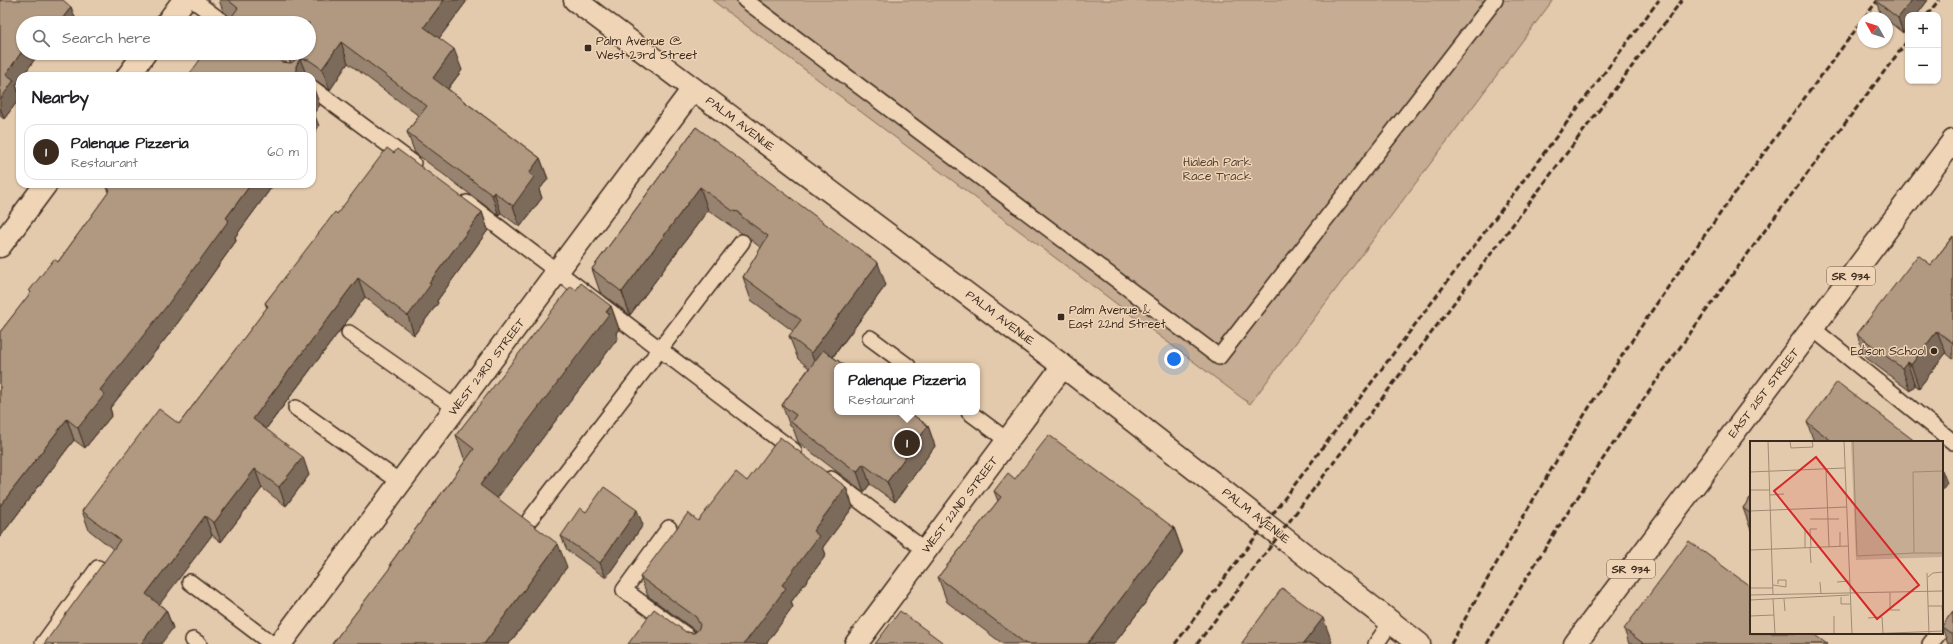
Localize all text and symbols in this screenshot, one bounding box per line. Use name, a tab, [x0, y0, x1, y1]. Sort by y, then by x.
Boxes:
north arrow	[1857, 12, 1893, 48]
map controls	[1905, 12, 1941, 84]
button: +	[1905, 12, 1941, 48]
search box	[16, 16, 316, 60]
icon: search	[30, 27, 52, 49]
text: Search here	[62, 28, 151, 49]
place label: Palm Avenue @ West 23rd Street	[596, 33, 697, 64]
marker: Palm Avenue @ West 23rd Street	[583, 43, 593, 53]
button: −	[1905, 48, 1941, 84]
text: Nearby	[32, 86, 89, 110]
street label: PALM AVENUE	[702, 93, 778, 155]
text: Palenque Pizzeria	[71, 133, 189, 154]
text: 1	[45, 143, 47, 161]
text: 60 m	[267, 143, 299, 161]
text: Restaurant	[71, 154, 138, 172]
park label: Hialeah Park Race Track	[1183, 154, 1252, 185]
road number: SR 934	[1827, 267, 1875, 285]
street label: PALM AVENUE	[962, 287, 1038, 349]
place label: Palm Avenue & East 22nd Street	[1069, 302, 1166, 333]
marker: Palm Avenue & East 22nd Street	[1056, 312, 1066, 322]
street label: WEST 23RD STREET	[445, 314, 530, 419]
place label: Edison School	[1851, 343, 1926, 360]
street label: EAST 21ST STREET	[1725, 344, 1804, 441]
marker: Edison School	[1929, 346, 1939, 356]
your location	[1164, 349, 1184, 369]
popup	[834, 363, 980, 415]
text: Palenque Pizzeria	[848, 370, 966, 391]
text: Restaurant	[848, 391, 915, 409]
pin: 1	[894, 428, 920, 458]
inset map	[1750, 441, 1943, 634]
street label: WEST 22ND STREET	[918, 452, 1003, 557]
street label: PALM AVENUE	[1218, 484, 1294, 548]
road number: SR 934	[1607, 560, 1655, 578]

